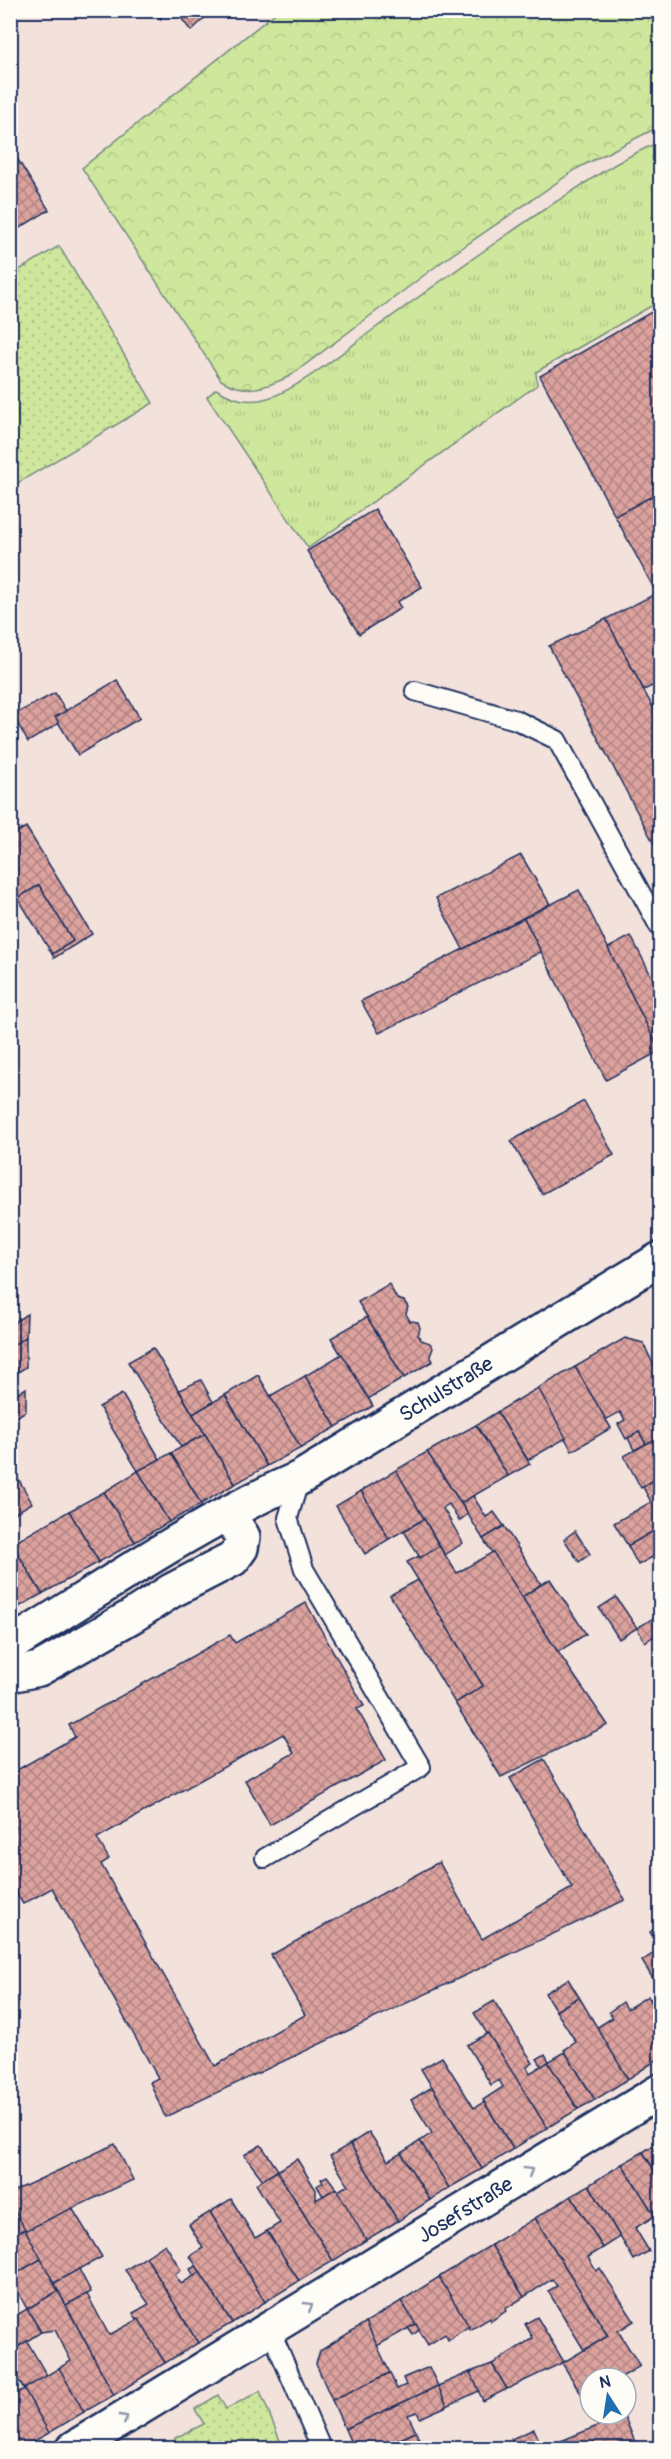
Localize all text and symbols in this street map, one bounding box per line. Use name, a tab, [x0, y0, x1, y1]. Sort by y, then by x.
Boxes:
street label: Schulstraße	[394, 1350, 499, 1428]
one-way arrow	[523, 2167, 533, 2179]
street label: Josefstraße	[413, 2170, 518, 2249]
one-way arrow	[303, 2301, 313, 2313]
north arrow	[578, 2366, 638, 2426]
text: N	[598, 2371, 613, 2393]
one-way arrow	[118, 2414, 128, 2426]

